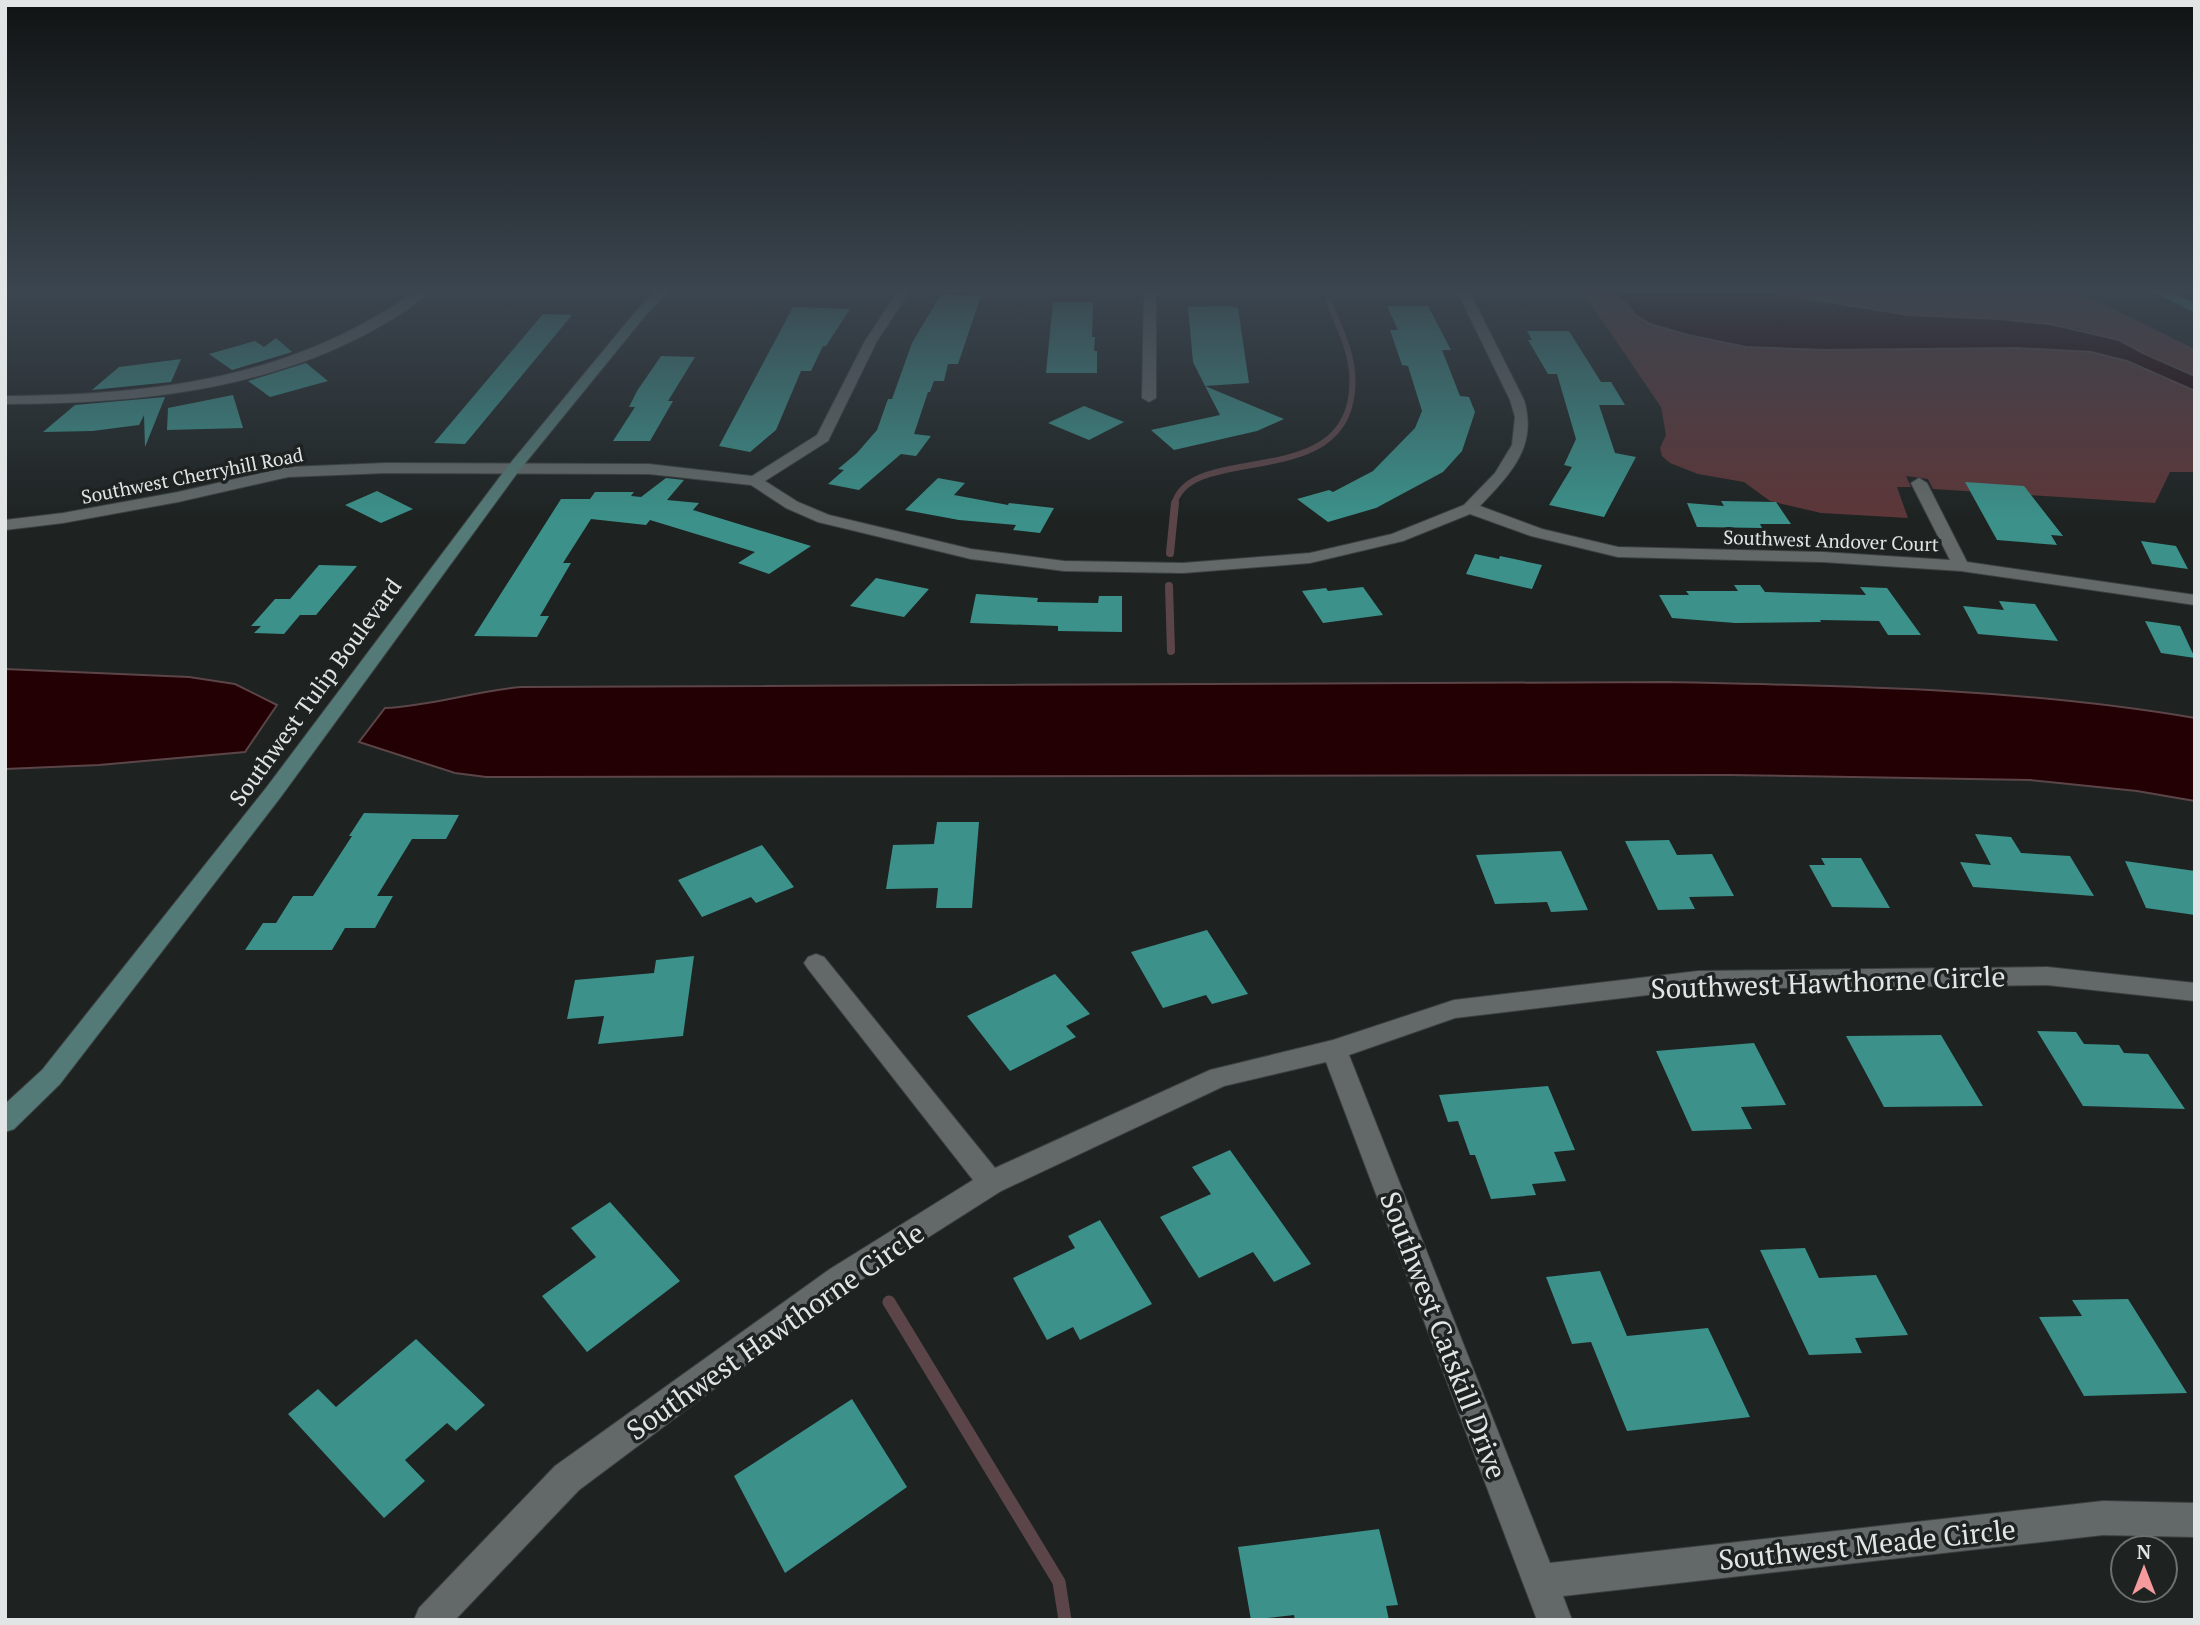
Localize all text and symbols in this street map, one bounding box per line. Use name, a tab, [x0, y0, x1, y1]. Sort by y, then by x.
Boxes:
street label: Southwest Cherryhill Road	[79, 441, 306, 509]
street label: Southwest Andover Court	[1723, 524, 1939, 556]
street label: Southwest Tulip Boulevard	[222, 572, 408, 812]
street label: Southwest Hawthorne Circle	[1650, 957, 2006, 1007]
street label: Southwest Catskill Drive	[1372, 1186, 1516, 1484]
street label: Southwest Hawthorne Circle	[619, 1214, 931, 1448]
street label: Southwest Meade Circle	[1717, 1510, 2017, 1578]
north arrow	[2109, 1534, 2179, 1604]
text: N	[2137, 1539, 2152, 1564]

